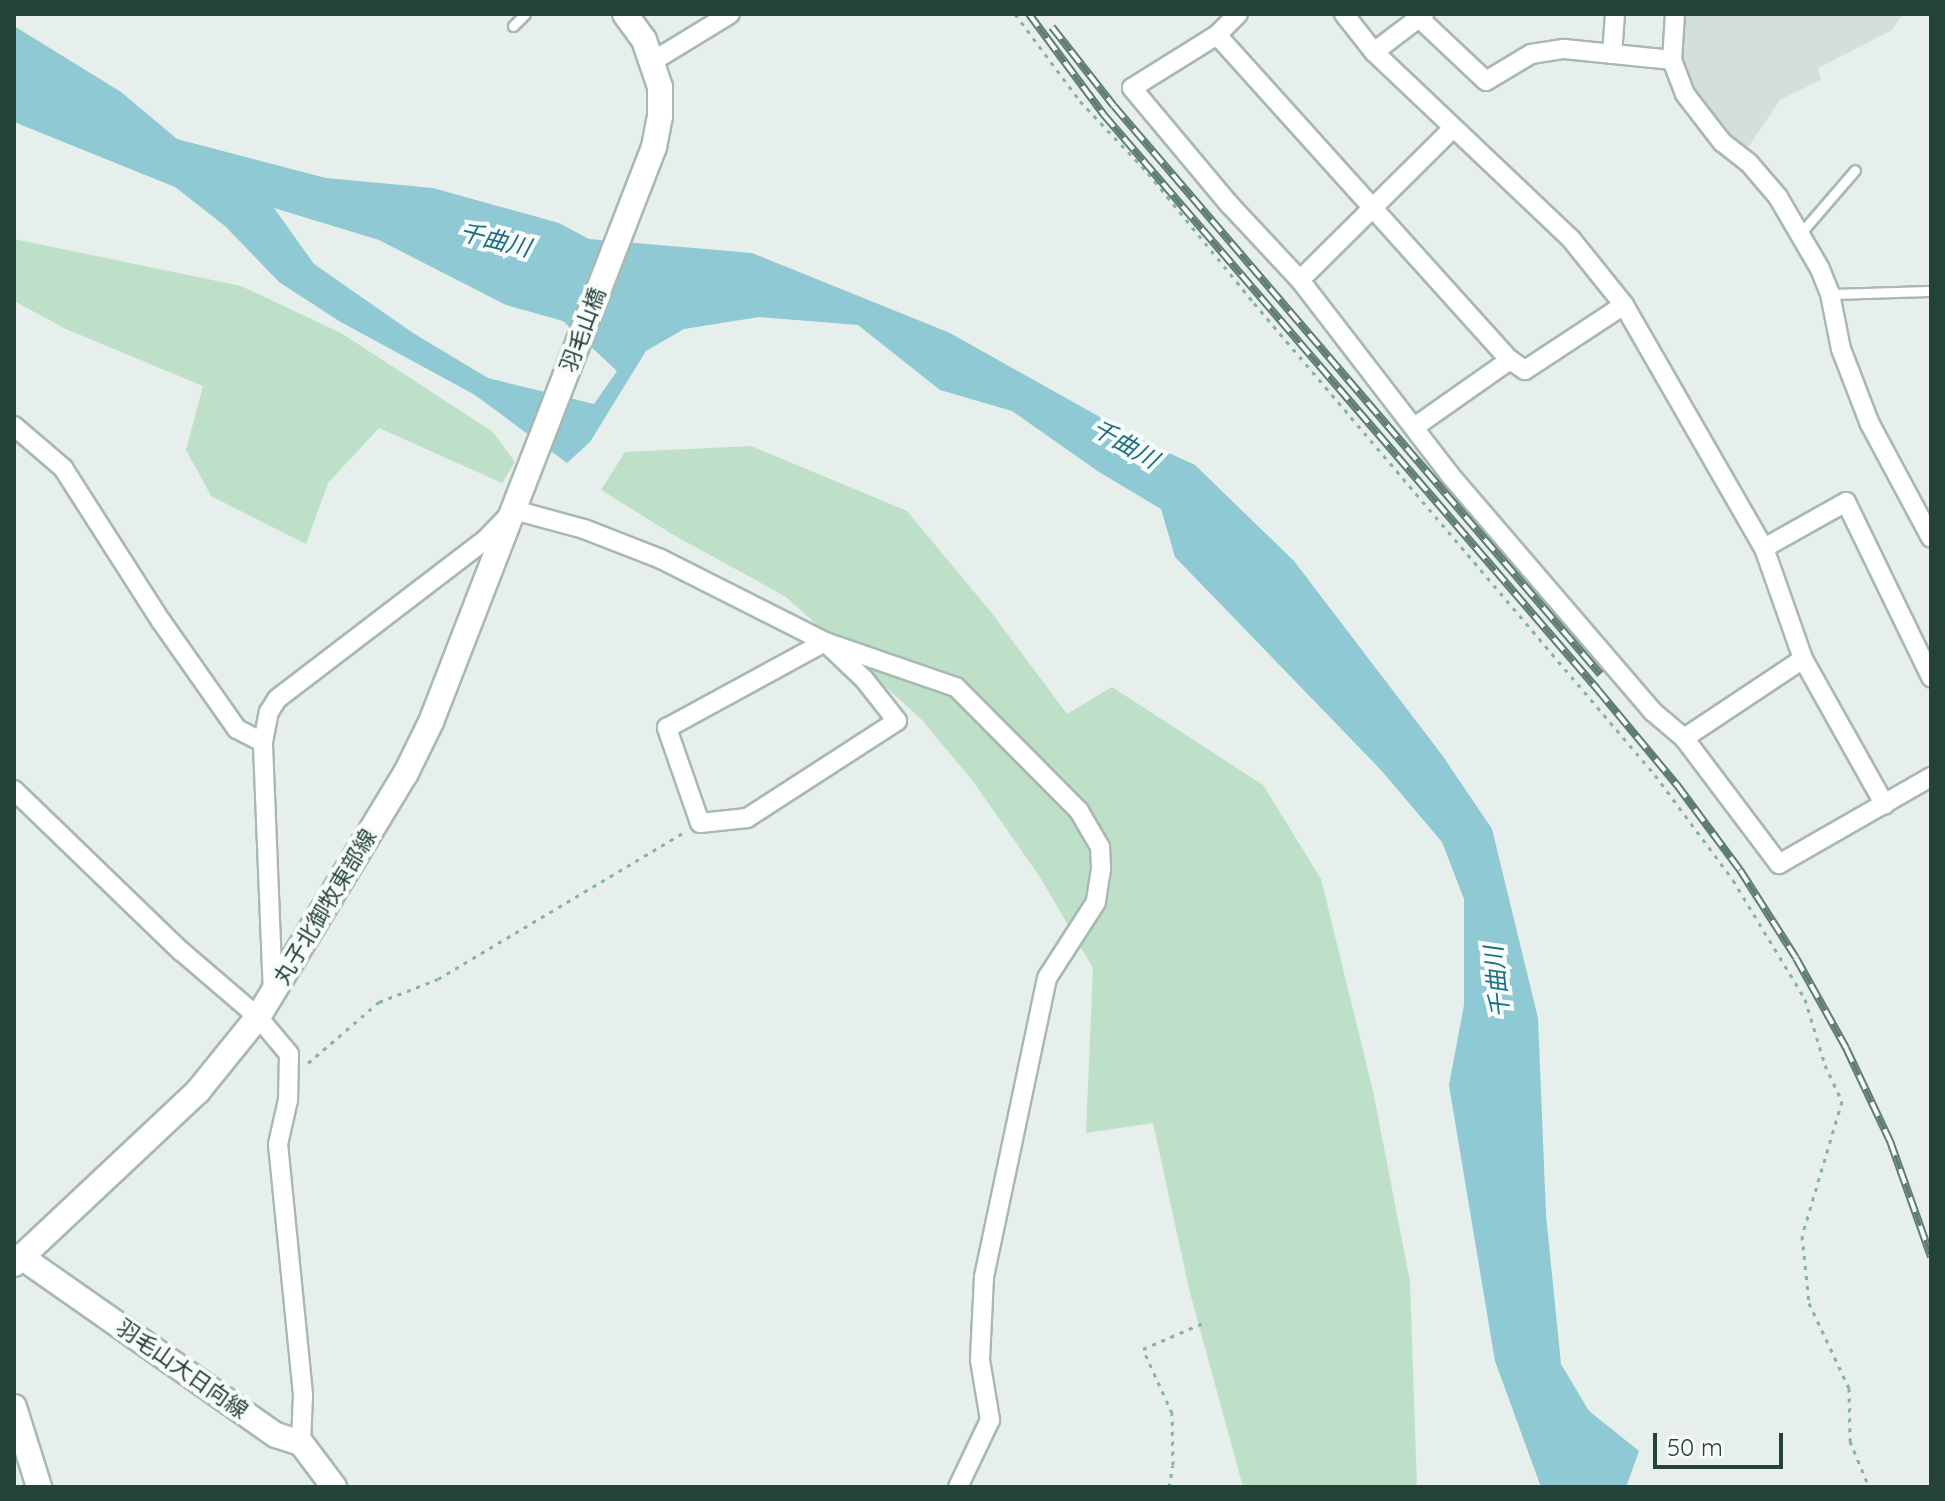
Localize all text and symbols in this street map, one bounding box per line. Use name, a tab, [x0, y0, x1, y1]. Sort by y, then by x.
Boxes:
water label: 千曲川	[457, 217, 533, 263]
street label: 羽毛山橋	[555, 284, 611, 376]
water label: 千曲川	[1087, 414, 1163, 474]
street label: 丸子北御牧東部線	[268, 825, 382, 989]
water label: 千曲川	[1479, 945, 1515, 1019]
street label: 羽毛山大日向線	[111, 1314, 253, 1424]
scale bar	[1657, 1417, 1787, 1467]
text: 50 m	[1667, 1432, 1723, 1462]

